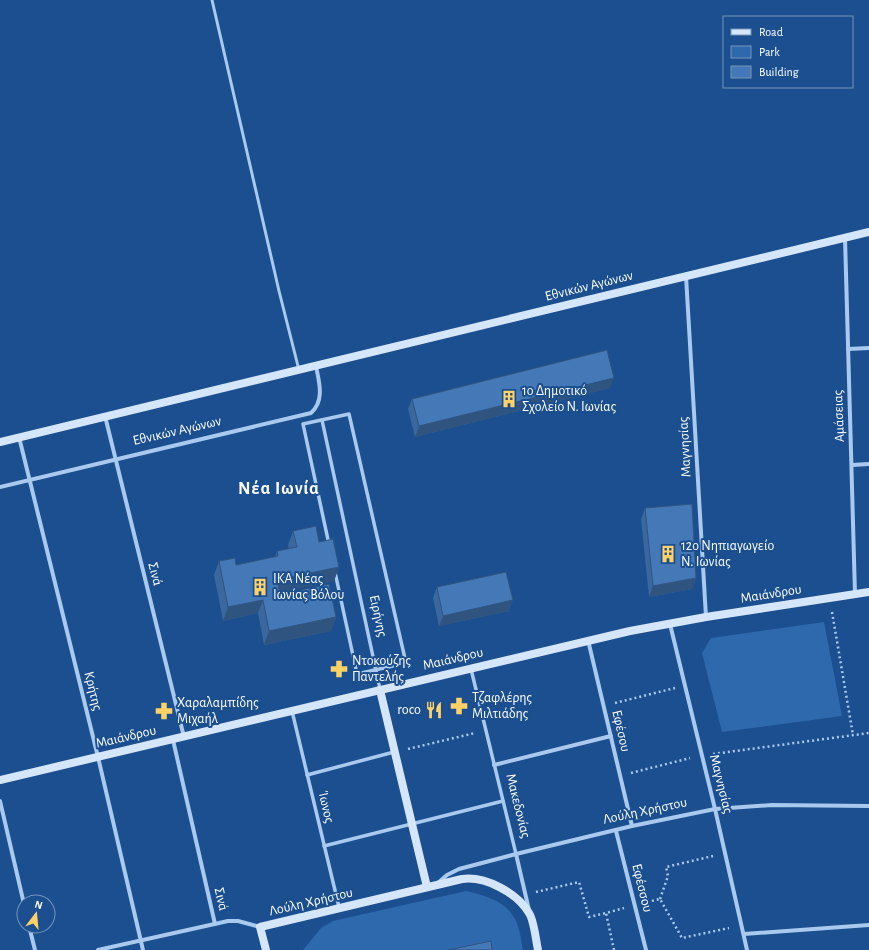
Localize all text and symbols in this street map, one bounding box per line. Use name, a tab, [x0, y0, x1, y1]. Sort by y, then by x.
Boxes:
legend	[723, 16, 853, 88]
text: Road	[759, 26, 783, 38]
text: Park	[759, 46, 780, 58]
text: Building	[759, 66, 799, 78]
street label: Εθνικών Αγώνων	[543, 268, 635, 304]
place label: 1ο Δημοτικό Σχολείο Ν. Ιωνίας	[522, 384, 617, 414]
building icon: 1ο Δημοτικό Σχολείο Ν. Ιωνίας	[499, 389, 519, 409]
street label: Αμάσειας	[831, 389, 847, 442]
street label: Εθνικών Αγώνων	[131, 414, 223, 448]
street label: Μαγνησίας	[676, 416, 694, 478]
district label: Νέα Ιωνία	[238, 479, 320, 498]
place label: 12ο Νηπιαγωγείο Ν. Ιωνίας	[681, 539, 775, 569]
building icon: 12ο Νηπιαγωγείο Ν. Ιωνίας	[658, 544, 678, 564]
street label: Σινά	[145, 561, 165, 587]
place label: ΙΚΑ Νέας Ιωνίας Βόλου	[273, 572, 344, 602]
building icon: ΙΚΑ Νέας Ιωνίας Βόλου	[250, 577, 270, 597]
street label: Μαιάνδρου	[740, 582, 802, 606]
street label: Ειρήνης	[367, 594, 389, 639]
street label: Μαιάνδρου	[421, 645, 485, 673]
place label: Ντοκούζης Παντελής	[352, 654, 411, 684]
pharmacy icon: Ντοκούζης Παντελής	[329, 659, 349, 679]
street label: Κρήτης	[81, 670, 105, 713]
place label: Τζαφλέρης Μιλτιάδης	[472, 691, 533, 721]
place label: Χαραλαμπίδης Μιχαήλ	[177, 696, 259, 726]
pharmacy icon: Τζαφλέρης Μιλτιάδης	[449, 696, 469, 716]
restaurant icon: roco	[424, 700, 444, 720]
pharmacy icon: Χαραλαμπίδης Μιχαήλ	[154, 701, 174, 721]
place label: roco	[397, 703, 421, 717]
street label: Εφέσου	[609, 709, 633, 753]
street label: Μαιάνδρου	[94, 723, 158, 751]
street label: Μαγνησίας	[707, 753, 735, 816]
street label: Μακεδονίας	[503, 772, 533, 840]
street label: Ίωνος	[316, 790, 337, 825]
street label: Λούλη Χρήστου	[602, 795, 688, 827]
street label: Εφέσσου	[629, 862, 655, 914]
street label: Σινά	[212, 886, 230, 912]
street label: Λούλη Χρήστου	[268, 886, 354, 918]
north arrow	[16, 894, 56, 934]
text: N	[33, 899, 44, 911]

